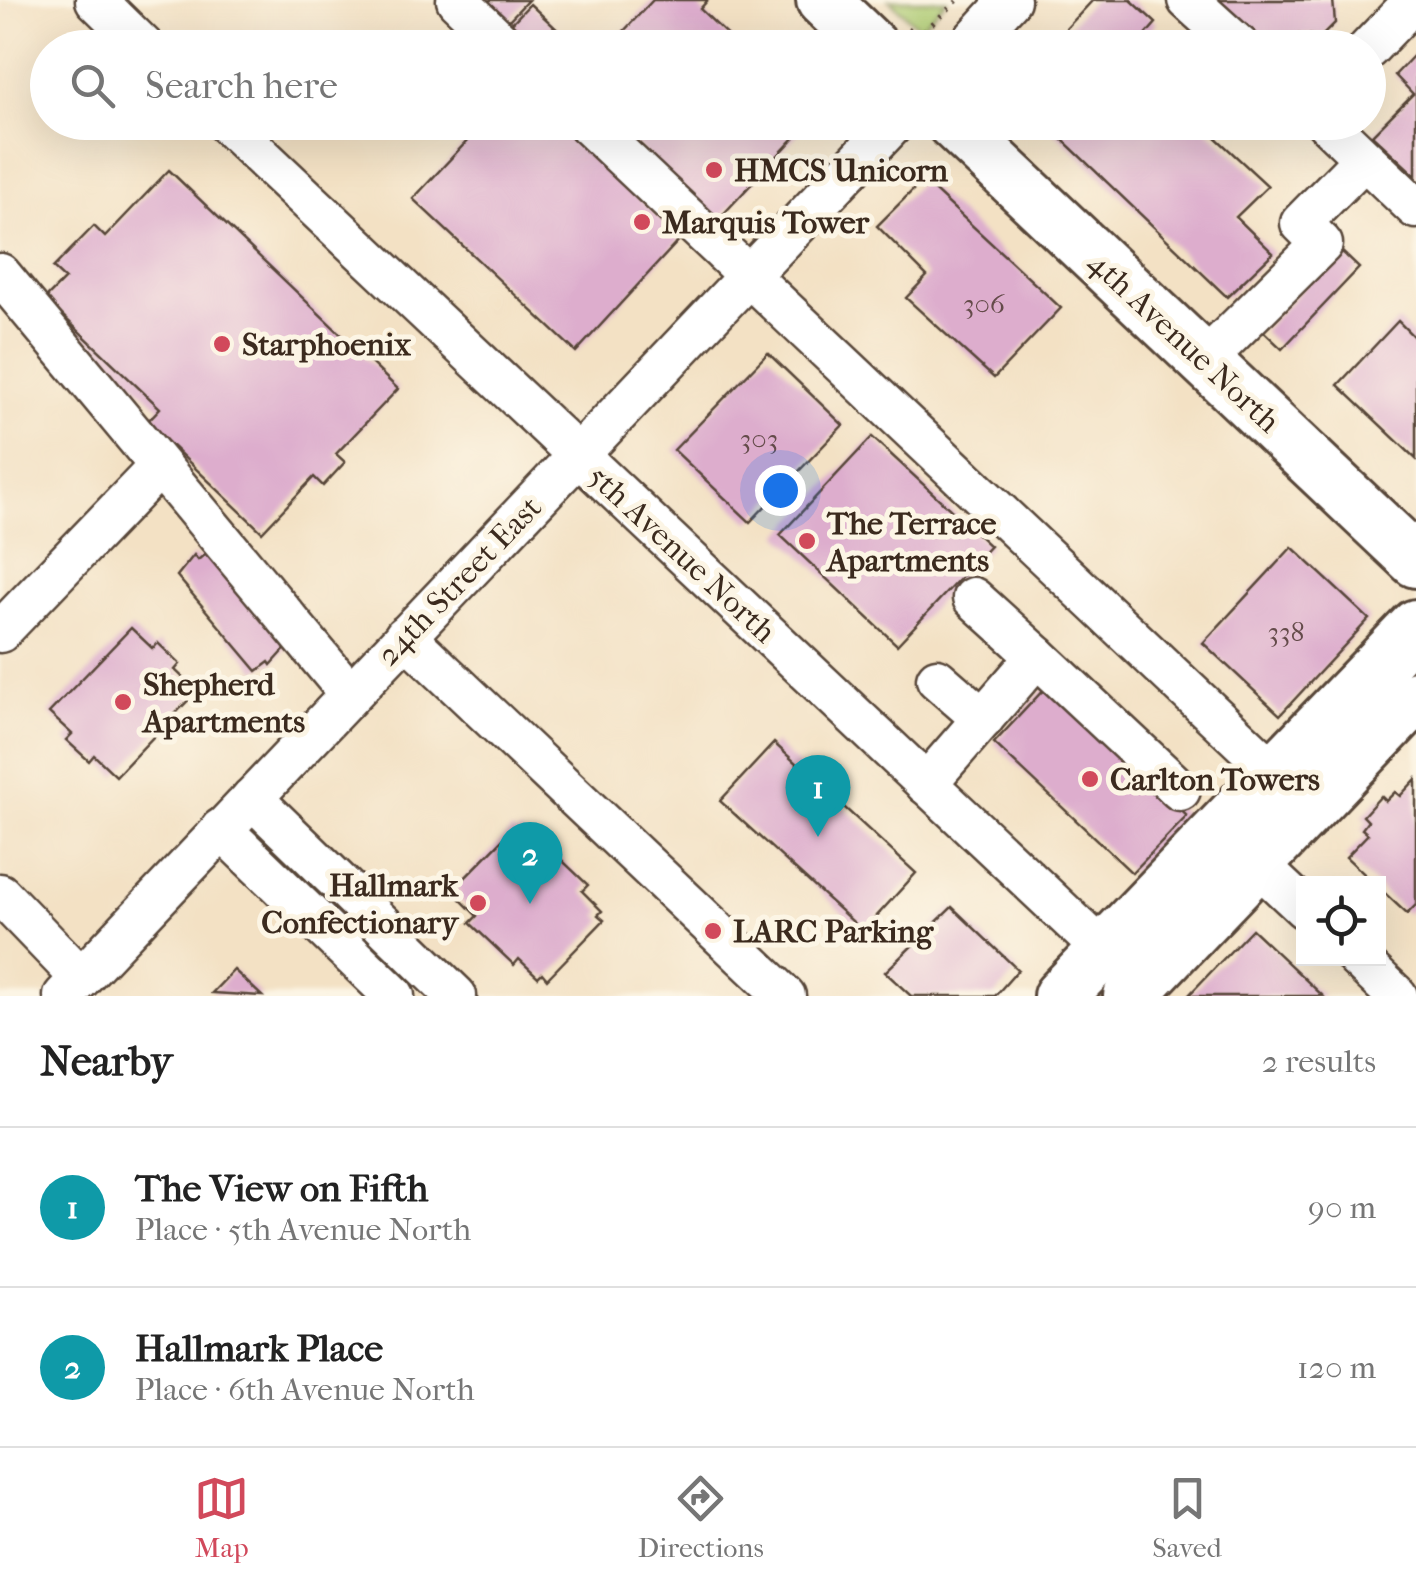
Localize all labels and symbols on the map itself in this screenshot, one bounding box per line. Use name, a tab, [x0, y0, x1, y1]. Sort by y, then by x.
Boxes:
place label: HMCS Unicorn	[734, 152, 949, 189]
marker: HMCS Unicorn	[703, 159, 725, 181]
place label: Marquis Tower	[662, 204, 871, 241]
marker: Marquis Tower	[631, 211, 653, 233]
street label: 4th Avenue North	[1081, 244, 1287, 440]
house number: 306	[963, 287, 1006, 320]
place label: Starphoenix	[242, 326, 411, 363]
marker: Starphoenix	[211, 333, 233, 355]
house number: 303	[740, 422, 778, 455]
street label: 5th Avenue North	[580, 458, 784, 650]
your location	[755, 465, 806, 516]
street label: 24th Street East	[369, 488, 549, 673]
place label: The Terrace Apartments	[825, 505, 997, 579]
marker: The Terrace Apartments	[796, 530, 818, 552]
house number: 338	[1267, 615, 1305, 648]
place label: Shepherd Apartments	[141, 666, 305, 740]
marker: Shepherd Apartments	[112, 691, 134, 713]
pin: 1	[786, 754, 850, 837]
place label: Carlton Towers	[1110, 761, 1320, 798]
marker: Carlton Towers	[1079, 768, 1101, 790]
pin: 2	[498, 822, 562, 904]
place label: Hallmark Confectionary	[261, 867, 460, 941]
marker: Hallmark Confectionary	[467, 892, 489, 914]
place label: LARC Parking	[733, 913, 934, 950]
marker: LARC Parking	[702, 920, 724, 942]

